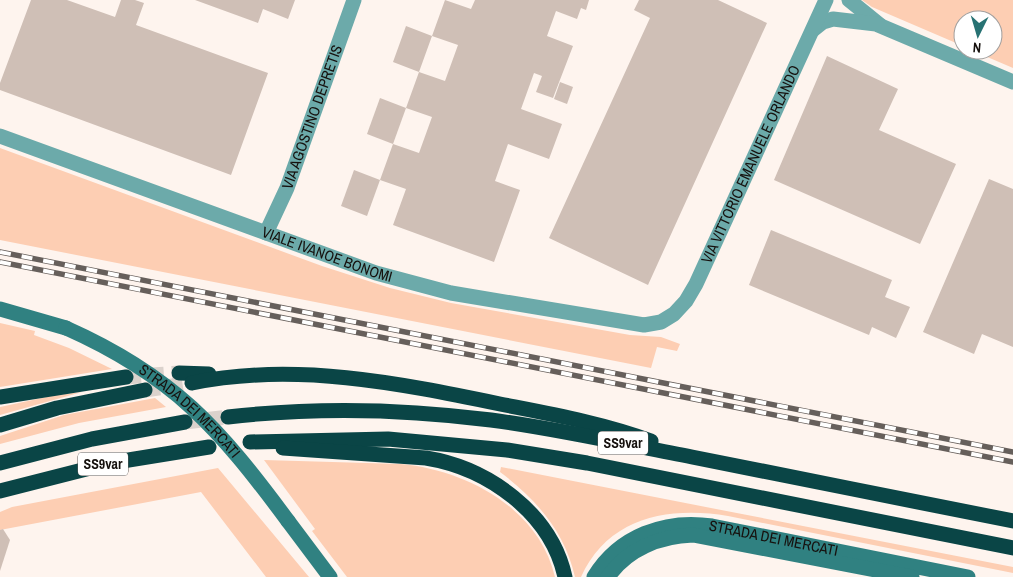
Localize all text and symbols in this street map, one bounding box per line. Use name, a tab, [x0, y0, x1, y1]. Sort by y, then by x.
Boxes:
north arrow	[953, 10, 1003, 60]
text: N	[972, 39, 982, 57]
street label: VIA AGOSTINO DEPRETIS	[276, 42, 347, 192]
street label: VIA VITTORIO EMANUELE ORLANDO	[696, 62, 805, 267]
street label: VIALE IVANOE BONOMI	[259, 221, 395, 287]
street label: STRADA DEI MERCATI	[135, 359, 245, 462]
road number: SS9var	[598, 432, 648, 454]
road number: SS9var	[78, 452, 128, 476]
street label: STRADA DEI MERCATI	[707, 515, 840, 561]

